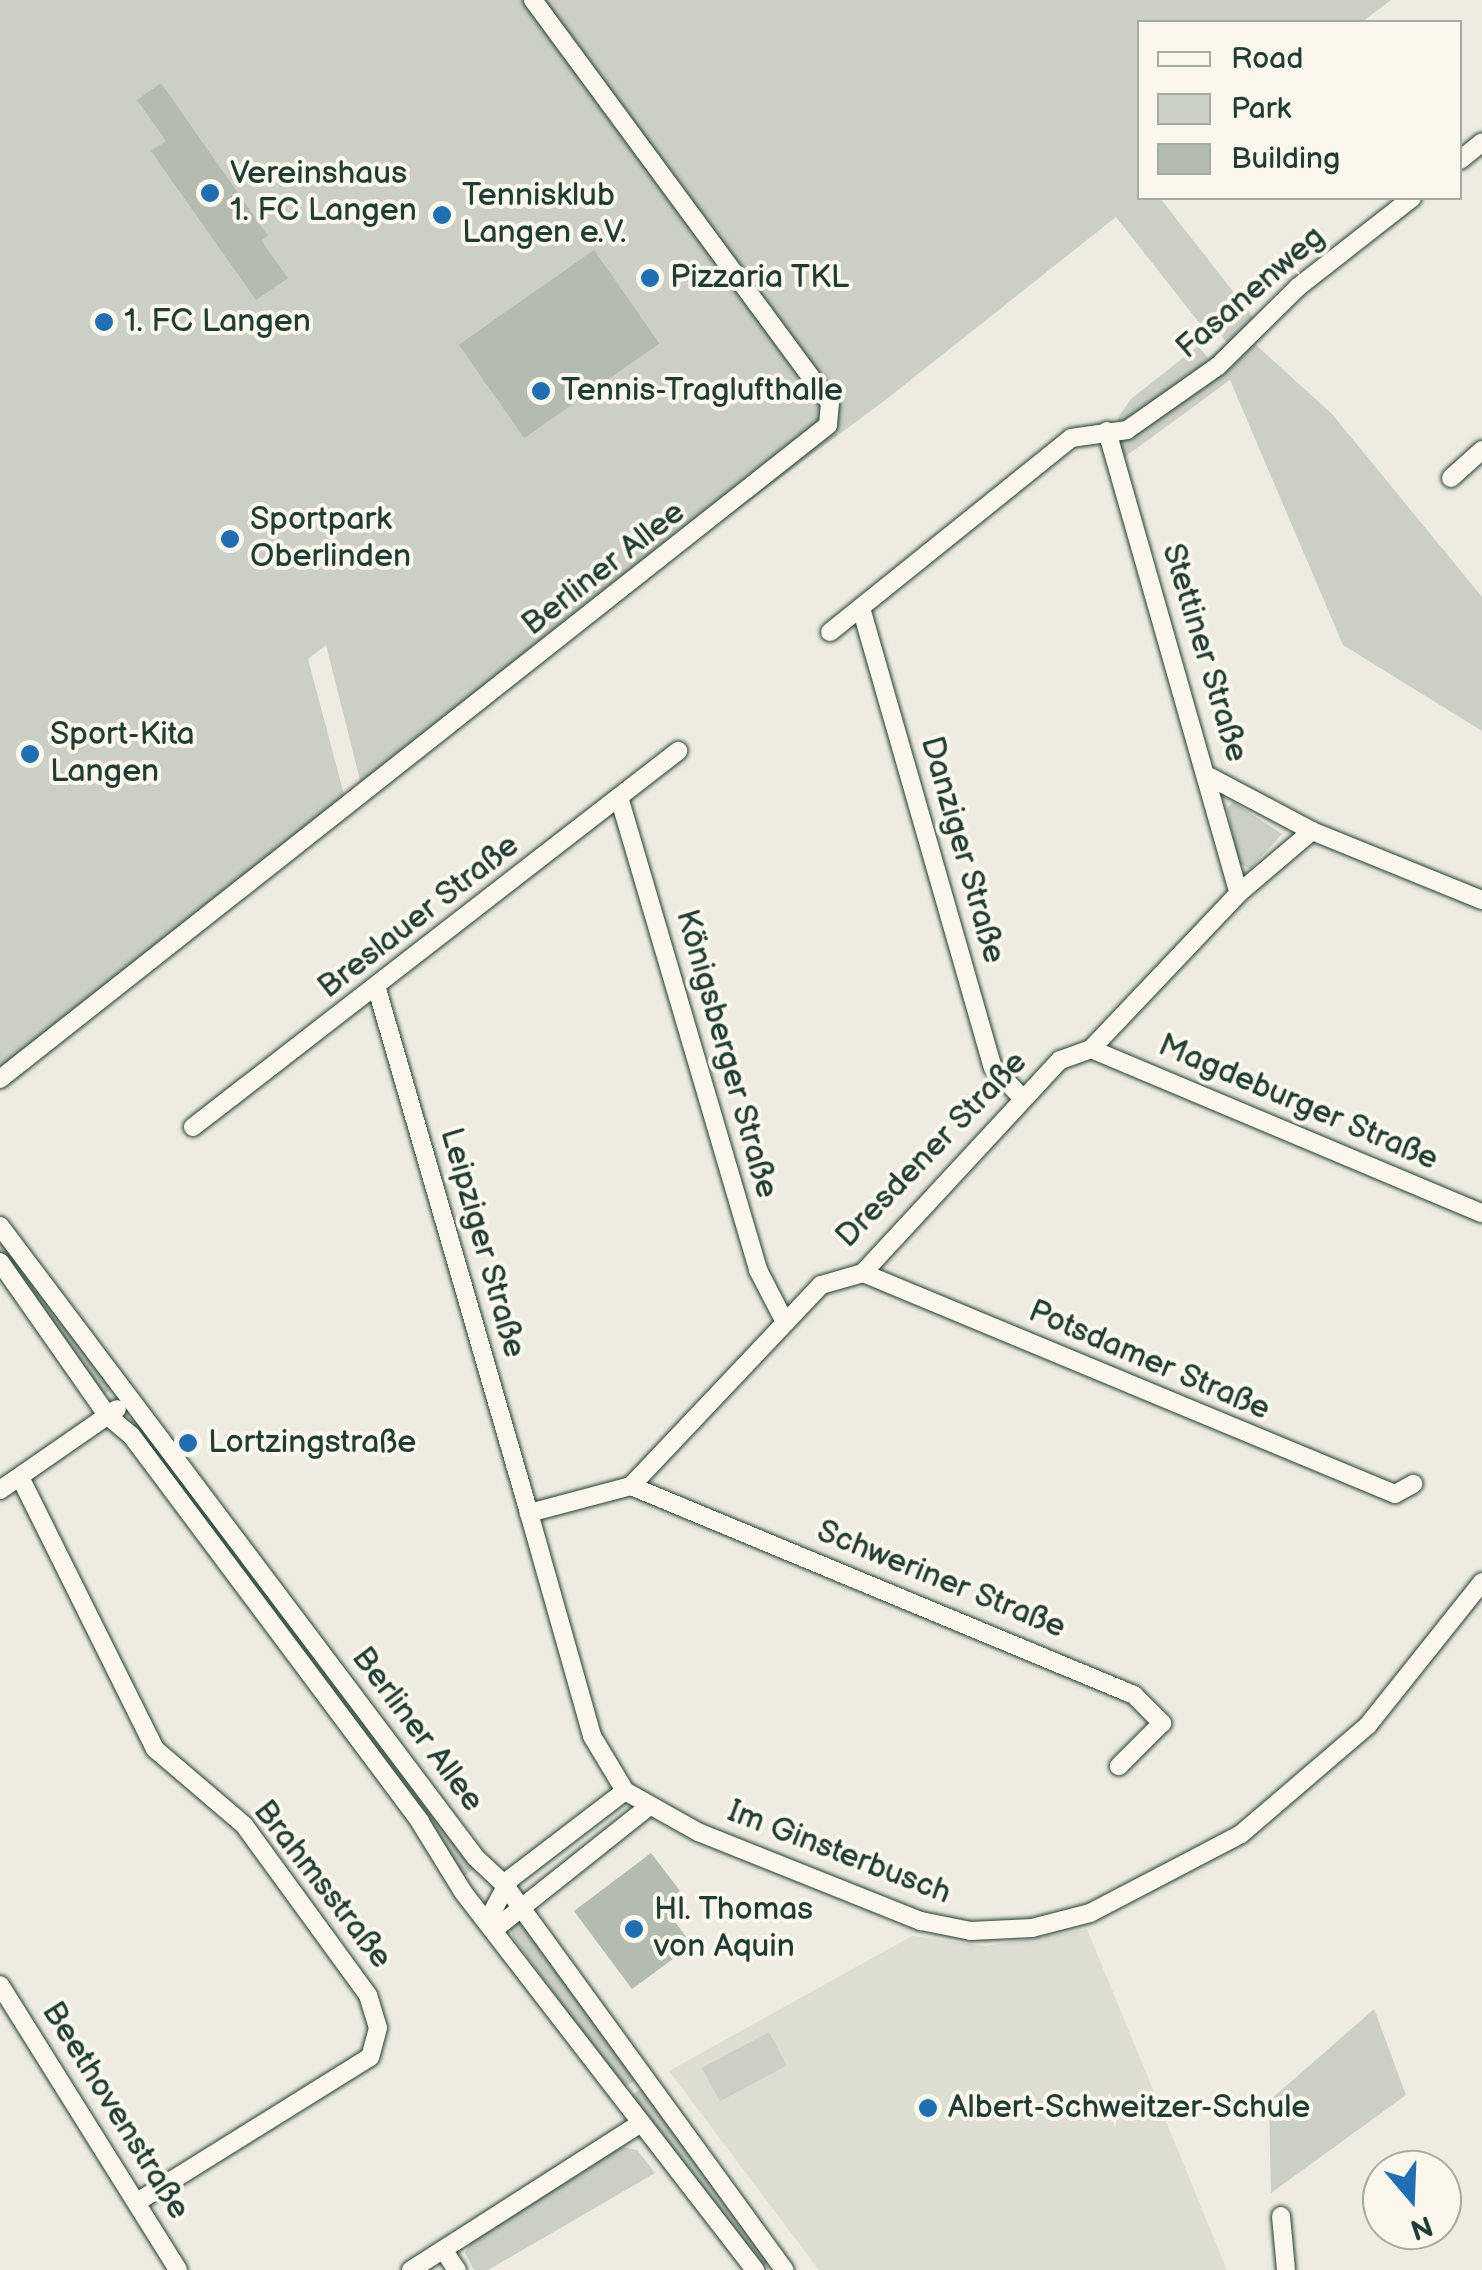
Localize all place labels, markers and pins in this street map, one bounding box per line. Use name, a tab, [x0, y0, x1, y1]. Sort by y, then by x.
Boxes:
place label: Vereinshaus 1. FC Langen	[230, 156, 417, 231]
place label: Tennisklub Langen e.V.	[462, 178, 626, 253]
marker: Vereinshaus 1. FC Langen	[199, 182, 221, 204]
marker: Tennisklub Langen e.V.	[431, 204, 453, 226]
place label: Pizzaria TKL	[670, 259, 850, 297]
marker: Pizzaria TKL	[639, 267, 661, 289]
place label: 1. FC Langen	[124, 303, 311, 341]
marker: 1. FC Langen	[93, 311, 115, 333]
place label: Tennis-Traglufthalle	[561, 372, 843, 410]
marker: Tennis-Traglufthalle	[530, 380, 552, 402]
place label: Sportpark Oberlinden	[250, 502, 411, 577]
marker: Sportpark Oberlinden	[219, 528, 241, 550]
place label: Sport-Kita Langen	[50, 717, 195, 792]
marker: Sport-Kita Langen	[19, 743, 41, 765]
place label: Lortzingstraße	[208, 1424, 416, 1462]
marker: Lortzingstraße	[177, 1432, 199, 1454]
place label: Hl. Thomas von Aquin	[654, 1892, 814, 1967]
marker: Hl. Thomas von Aquin	[623, 1918, 645, 1940]
place label: Albert-Schweitzer-Schule	[948, 2089, 1310, 2127]
marker: Albert-Schweitzer-Schule	[917, 2097, 939, 2119]

